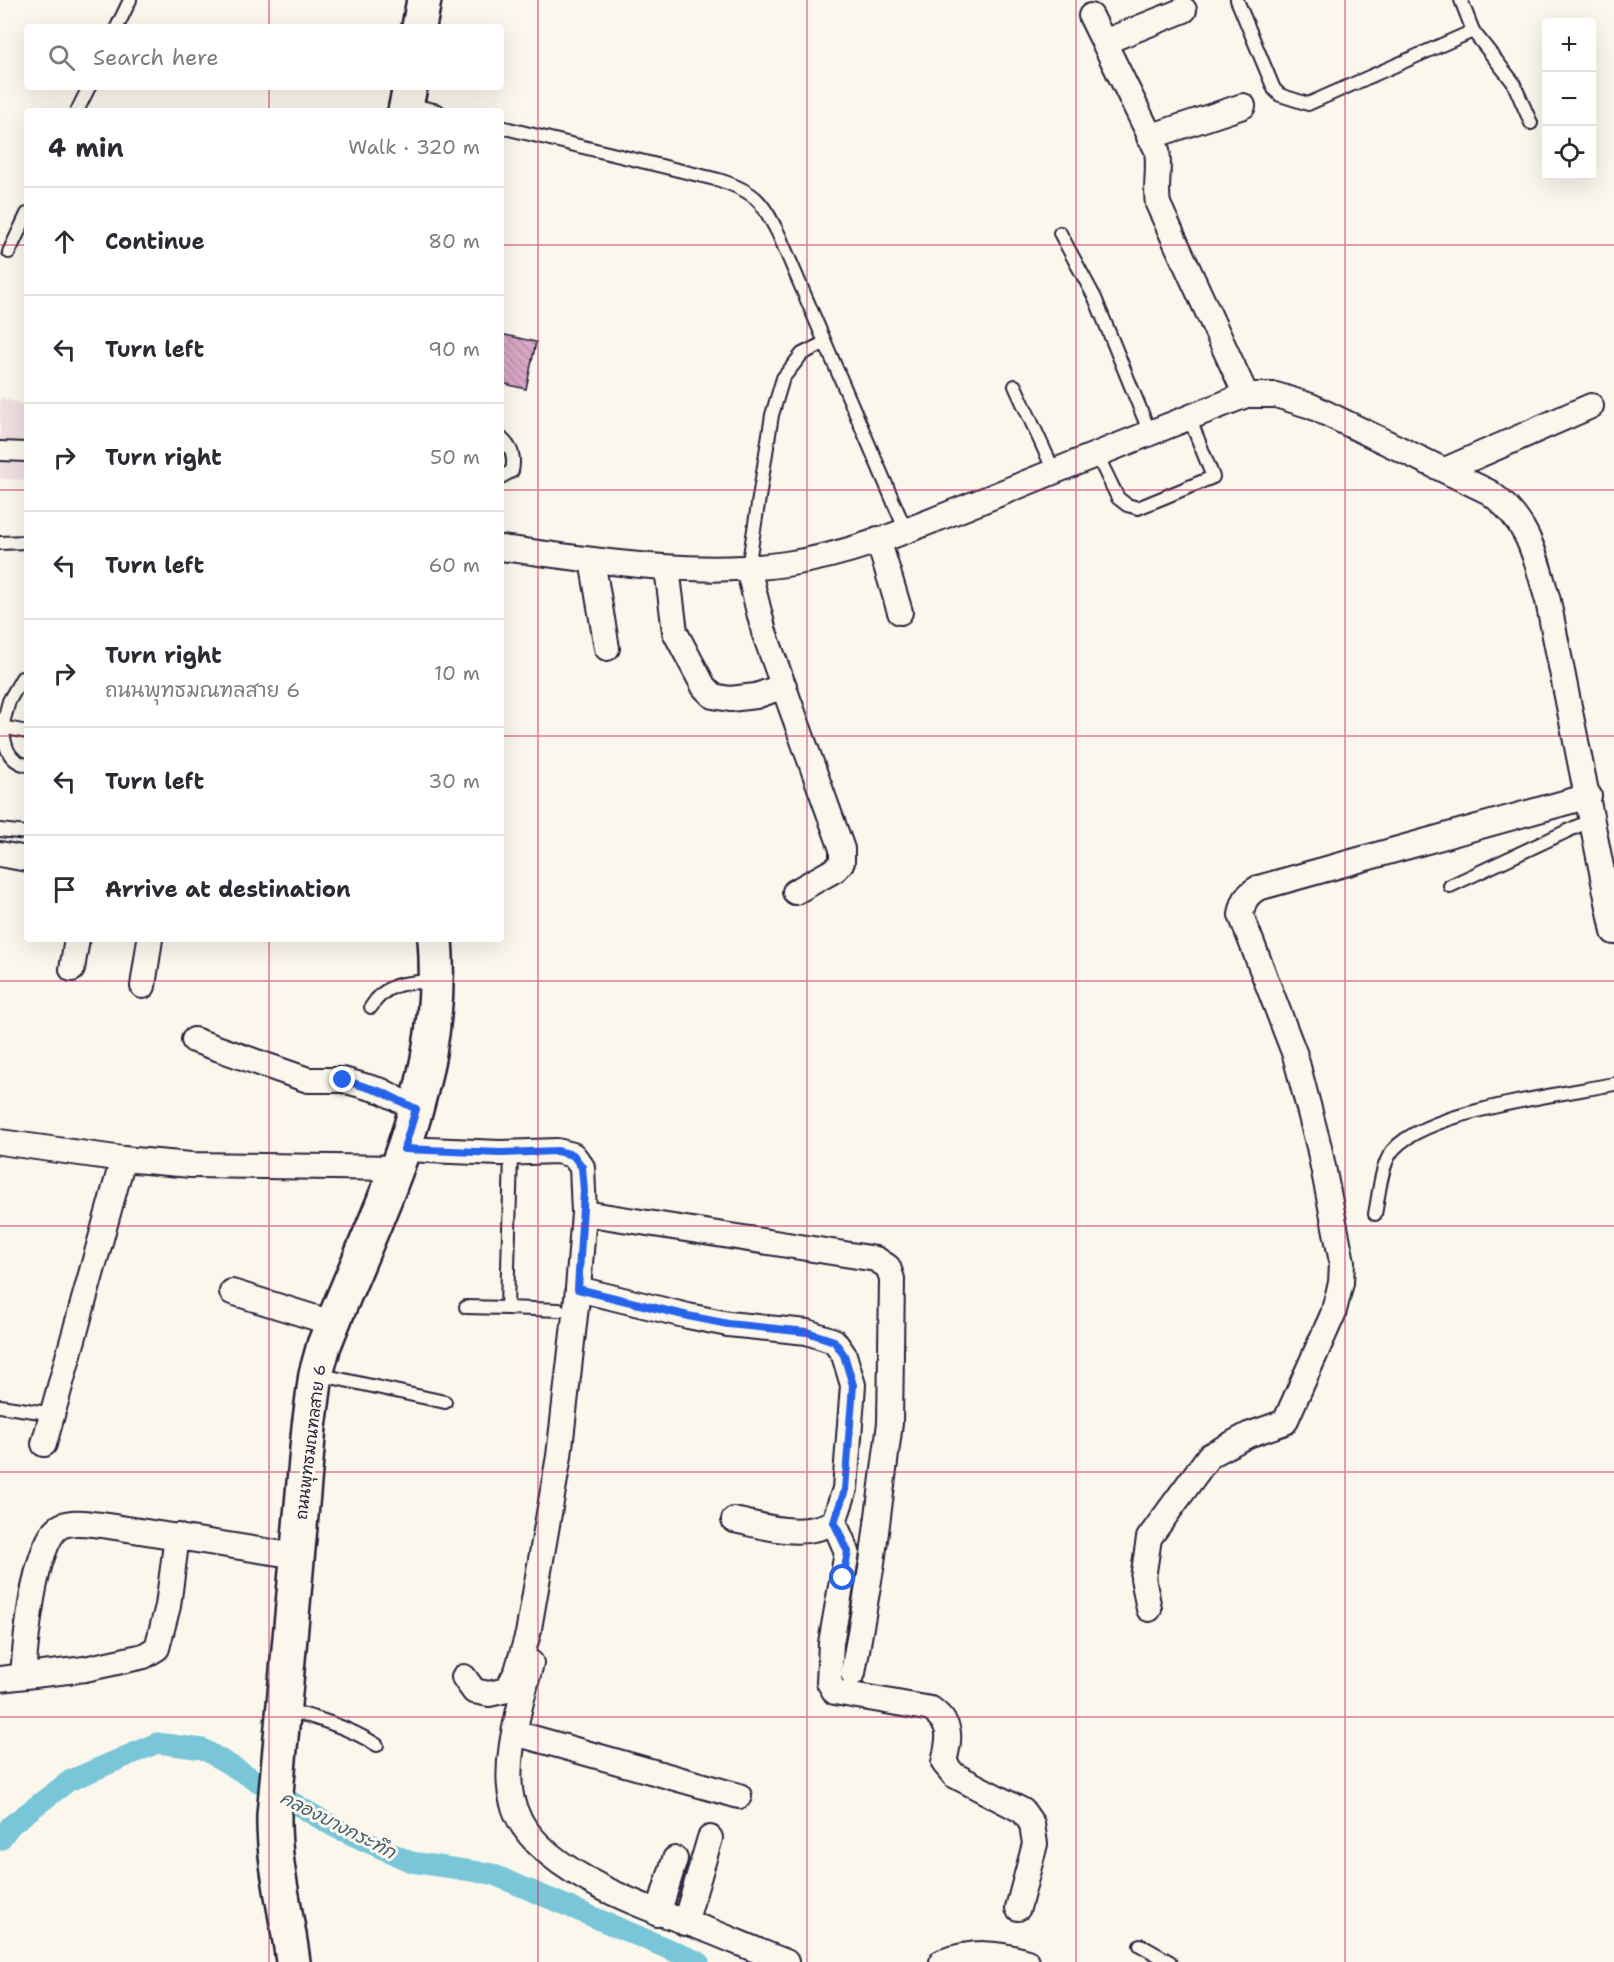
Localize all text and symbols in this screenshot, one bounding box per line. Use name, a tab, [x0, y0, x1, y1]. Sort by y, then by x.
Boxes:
map controls	[1542, 18, 1596, 180]
button: +	[1542, 18, 1596, 72]
search box	[24, 24, 504, 90]
icon: search	[45, 41, 78, 74]
text: Search here	[93, 43, 219, 72]
button: −	[1542, 72, 1596, 126]
button: locate	[1542, 126, 1596, 180]
text: 4 min	[48, 130, 124, 165]
text: Walk · 320 m	[348, 134, 480, 160]
icon: ahead	[48, 225, 81, 258]
text: Continue	[105, 227, 205, 256]
text: 80 m	[428, 228, 480, 254]
icon: left	[48, 333, 81, 366]
text: Turn left	[105, 335, 204, 364]
text: 90 m	[428, 336, 480, 362]
icon: right	[48, 441, 81, 474]
text: Turn right	[105, 443, 222, 472]
text: 50 m	[430, 444, 480, 470]
icon: left	[48, 549, 81, 582]
text: Turn left	[105, 551, 204, 580]
text: 60 m	[428, 552, 480, 578]
text: Turn right	[105, 641, 222, 670]
icon: right	[48, 657, 81, 690]
text: 10 m	[434, 660, 480, 686]
text: ถนนพุทธมณฑลสาย 6	[105, 677, 300, 703]
icon: left	[48, 765, 81, 798]
text: Turn left	[105, 767, 204, 796]
text: 30 m	[428, 768, 480, 794]
icon: arrive	[48, 873, 81, 906]
text: Arrive at destination	[105, 875, 351, 904]
route end	[329, 1066, 355, 1092]
street label: ถนนพุทธมณฑลสาย 6	[291, 1363, 332, 1521]
route start	[829, 1564, 855, 1590]
water label: คลองบางกระทึก	[276, 1786, 401, 1865]

